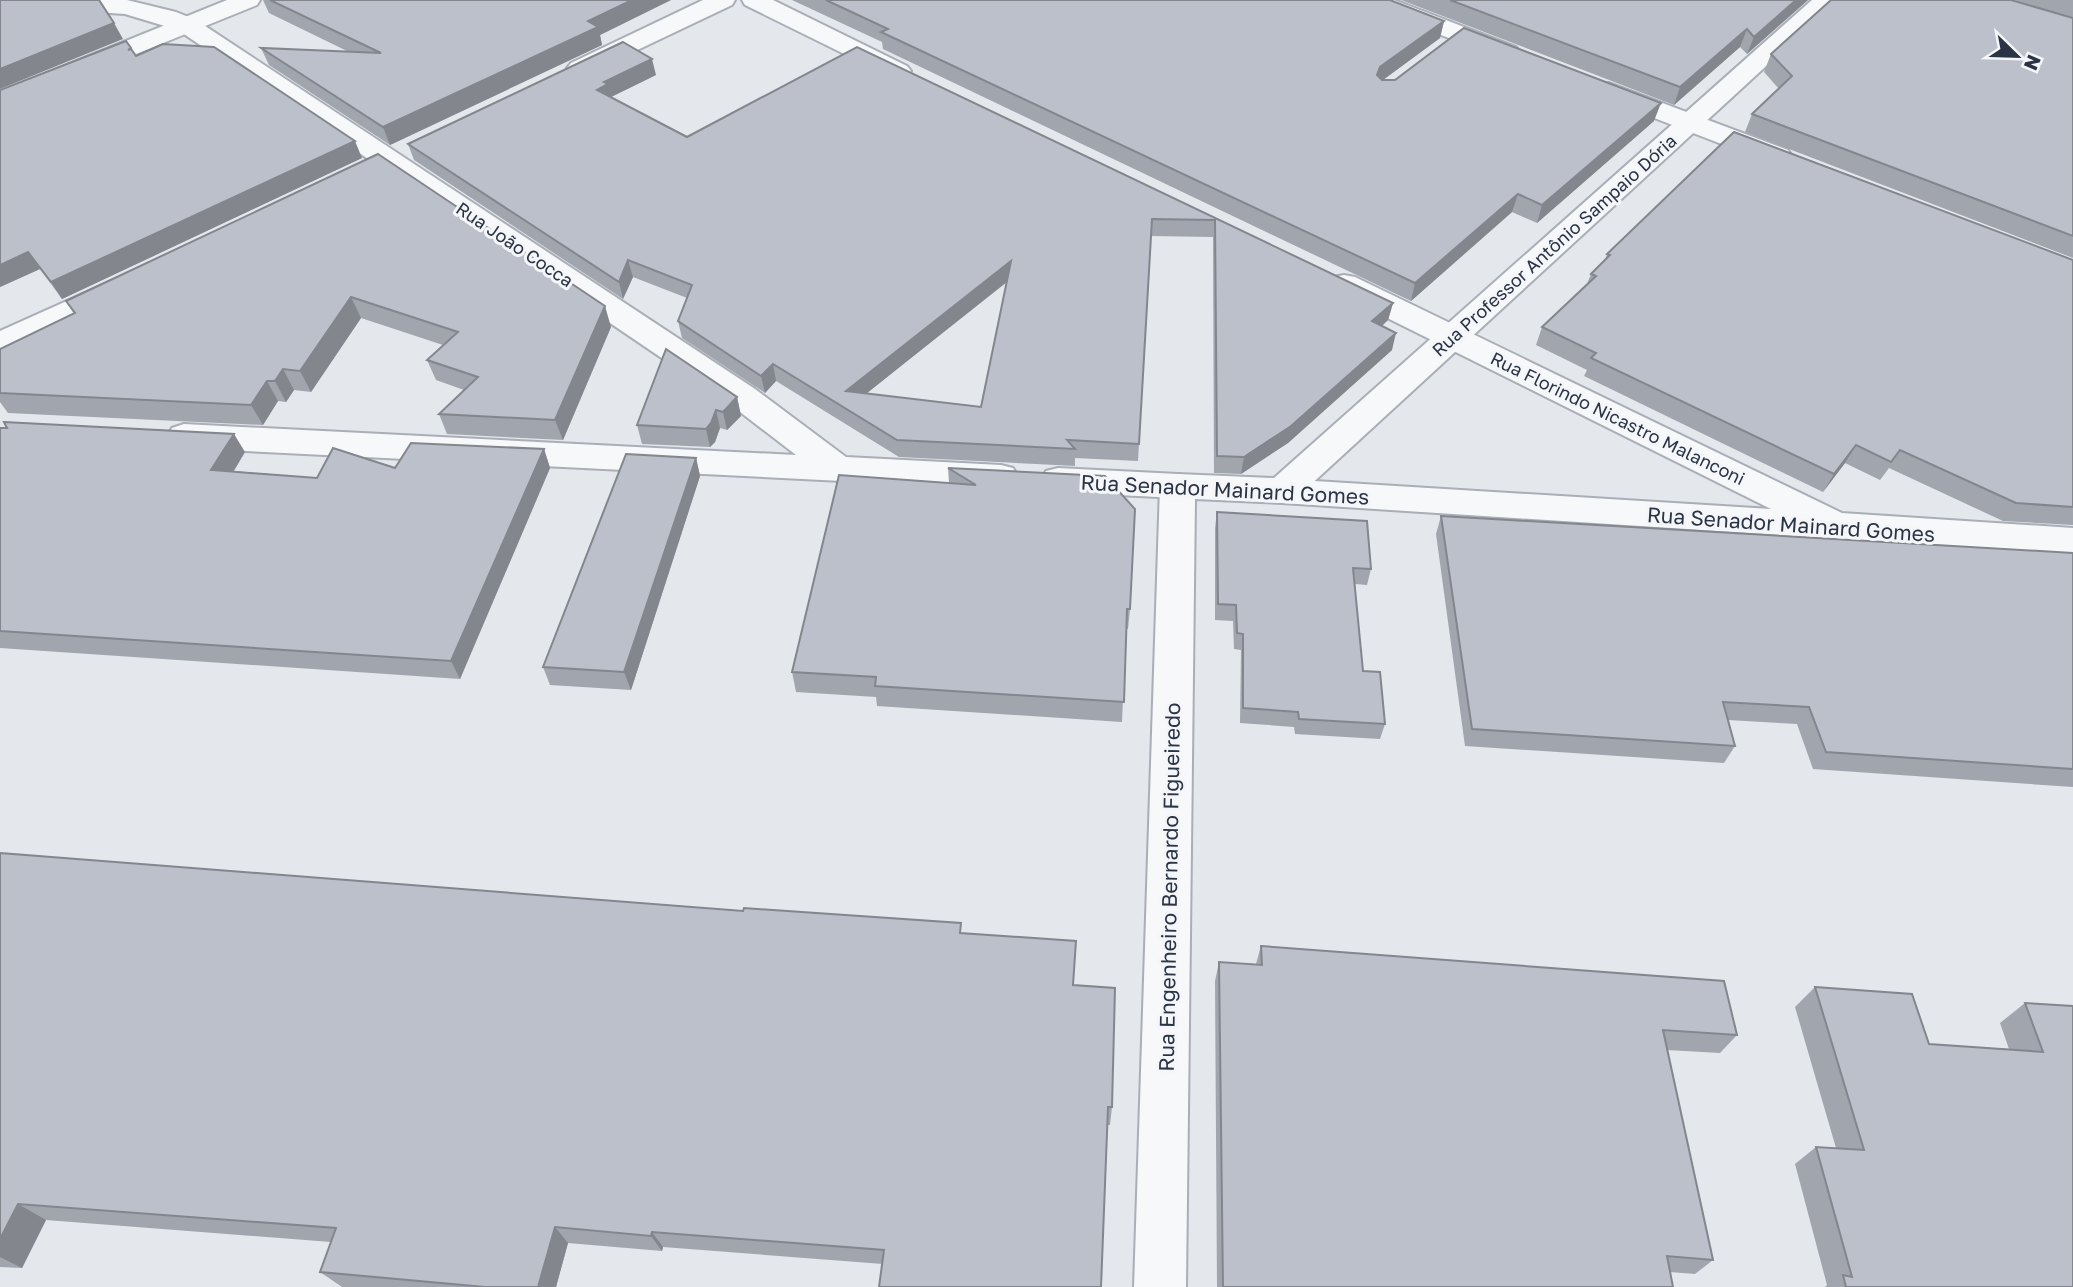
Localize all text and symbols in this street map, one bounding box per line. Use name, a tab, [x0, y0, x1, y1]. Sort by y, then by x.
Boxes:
north arrow	[1982, 21, 2052, 91]
text: N	[2020, 52, 2047, 74]
street label: Rua Professor Antônio Sampaio Dória	[1427, 129, 1681, 361]
street label: Rua João Cocca	[452, 197, 578, 291]
street label: Rua Florindo Nicastro Malanconi	[1487, 347, 1749, 489]
street label: Rua Senador Mainard Gomes	[1080, 468, 1370, 510]
street label: Rua Senador Mainard Gomes	[1646, 501, 1936, 547]
street label: Rua Engenheiro Bernardo Figueiredo	[1153, 702, 1185, 1072]

